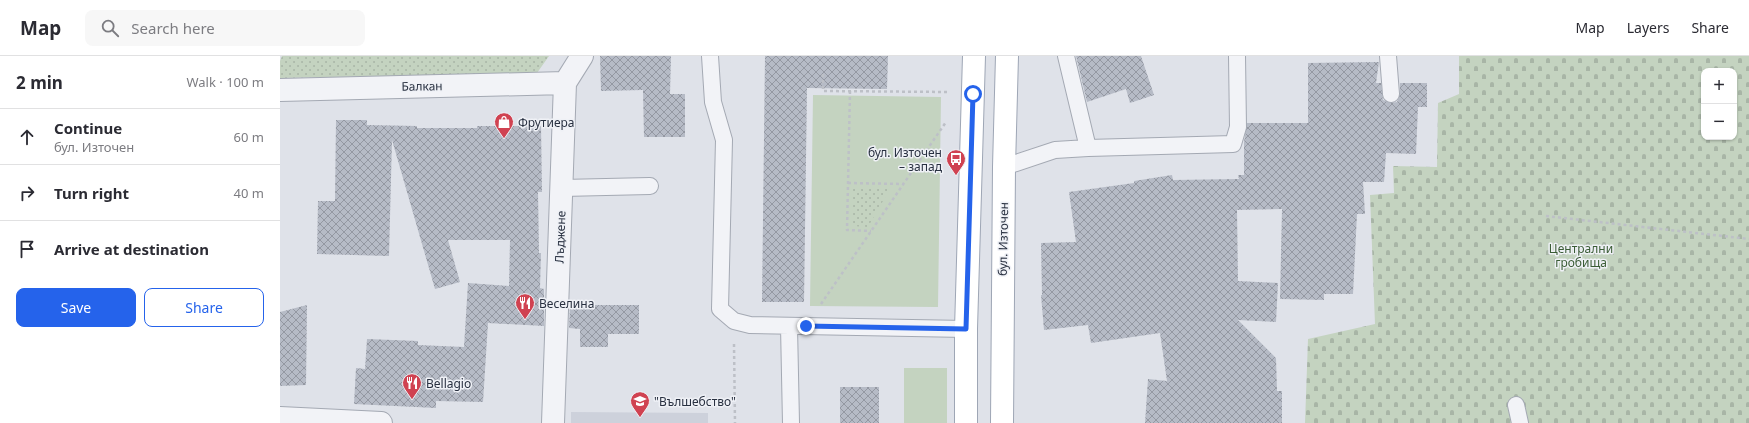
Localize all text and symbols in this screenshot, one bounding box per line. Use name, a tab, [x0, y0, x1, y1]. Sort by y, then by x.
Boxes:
search box	[85, 10, 365, 46]
text: Map	[20, 15, 61, 41]
icon: search	[99, 17, 121, 39]
text: Search here	[131, 18, 215, 38]
text: Map	[1576, 18, 1605, 37]
text: Layers	[1627, 18, 1669, 37]
text: Share	[1691, 18, 1729, 37]
map controls	[1701, 68, 1737, 140]
button: +	[1701, 68, 1737, 104]
text: 2 min	[16, 71, 63, 94]
text: Walk · 100 m	[186, 73, 264, 91]
street label: Балкан	[401, 77, 443, 95]
route start	[964, 85, 982, 103]
button: −	[1701, 104, 1737, 140]
shop icon: Фрутиера	[493, 111, 515, 139]
place label: Фрутиера	[518, 114, 574, 131]
text: Continue	[54, 118, 122, 138]
icon: ahead	[16, 126, 38, 148]
text: 60 m	[234, 128, 264, 146]
text: бул. Източен	[54, 138, 134, 156]
place label: бул. Източен – запад	[868, 144, 943, 175]
bus stop icon: бул. Източен – запад	[945, 148, 967, 176]
icon: right	[16, 182, 38, 204]
text: Turn right	[54, 183, 129, 203]
text: 40 m	[234, 184, 264, 202]
street label: бул. Източен	[994, 202, 1012, 276]
street label: Лъджене	[551, 210, 569, 264]
icon: arrive	[16, 238, 38, 260]
text: Arrive at destination	[54, 239, 209, 259]
park label: Централни гробища	[1549, 240, 1613, 271]
button: Save	[16, 288, 136, 327]
button: Share	[144, 288, 264, 327]
restaurant icon: Веселина	[514, 292, 536, 320]
place label: Веселина	[539, 295, 594, 312]
route end	[797, 317, 815, 335]
restaurant icon: Bellagio	[401, 372, 423, 400]
place label: Bellagio	[426, 375, 471, 392]
school or university icon: "Вълшебство"	[629, 390, 651, 418]
place label: "Вълшебство"	[654, 393, 736, 410]

